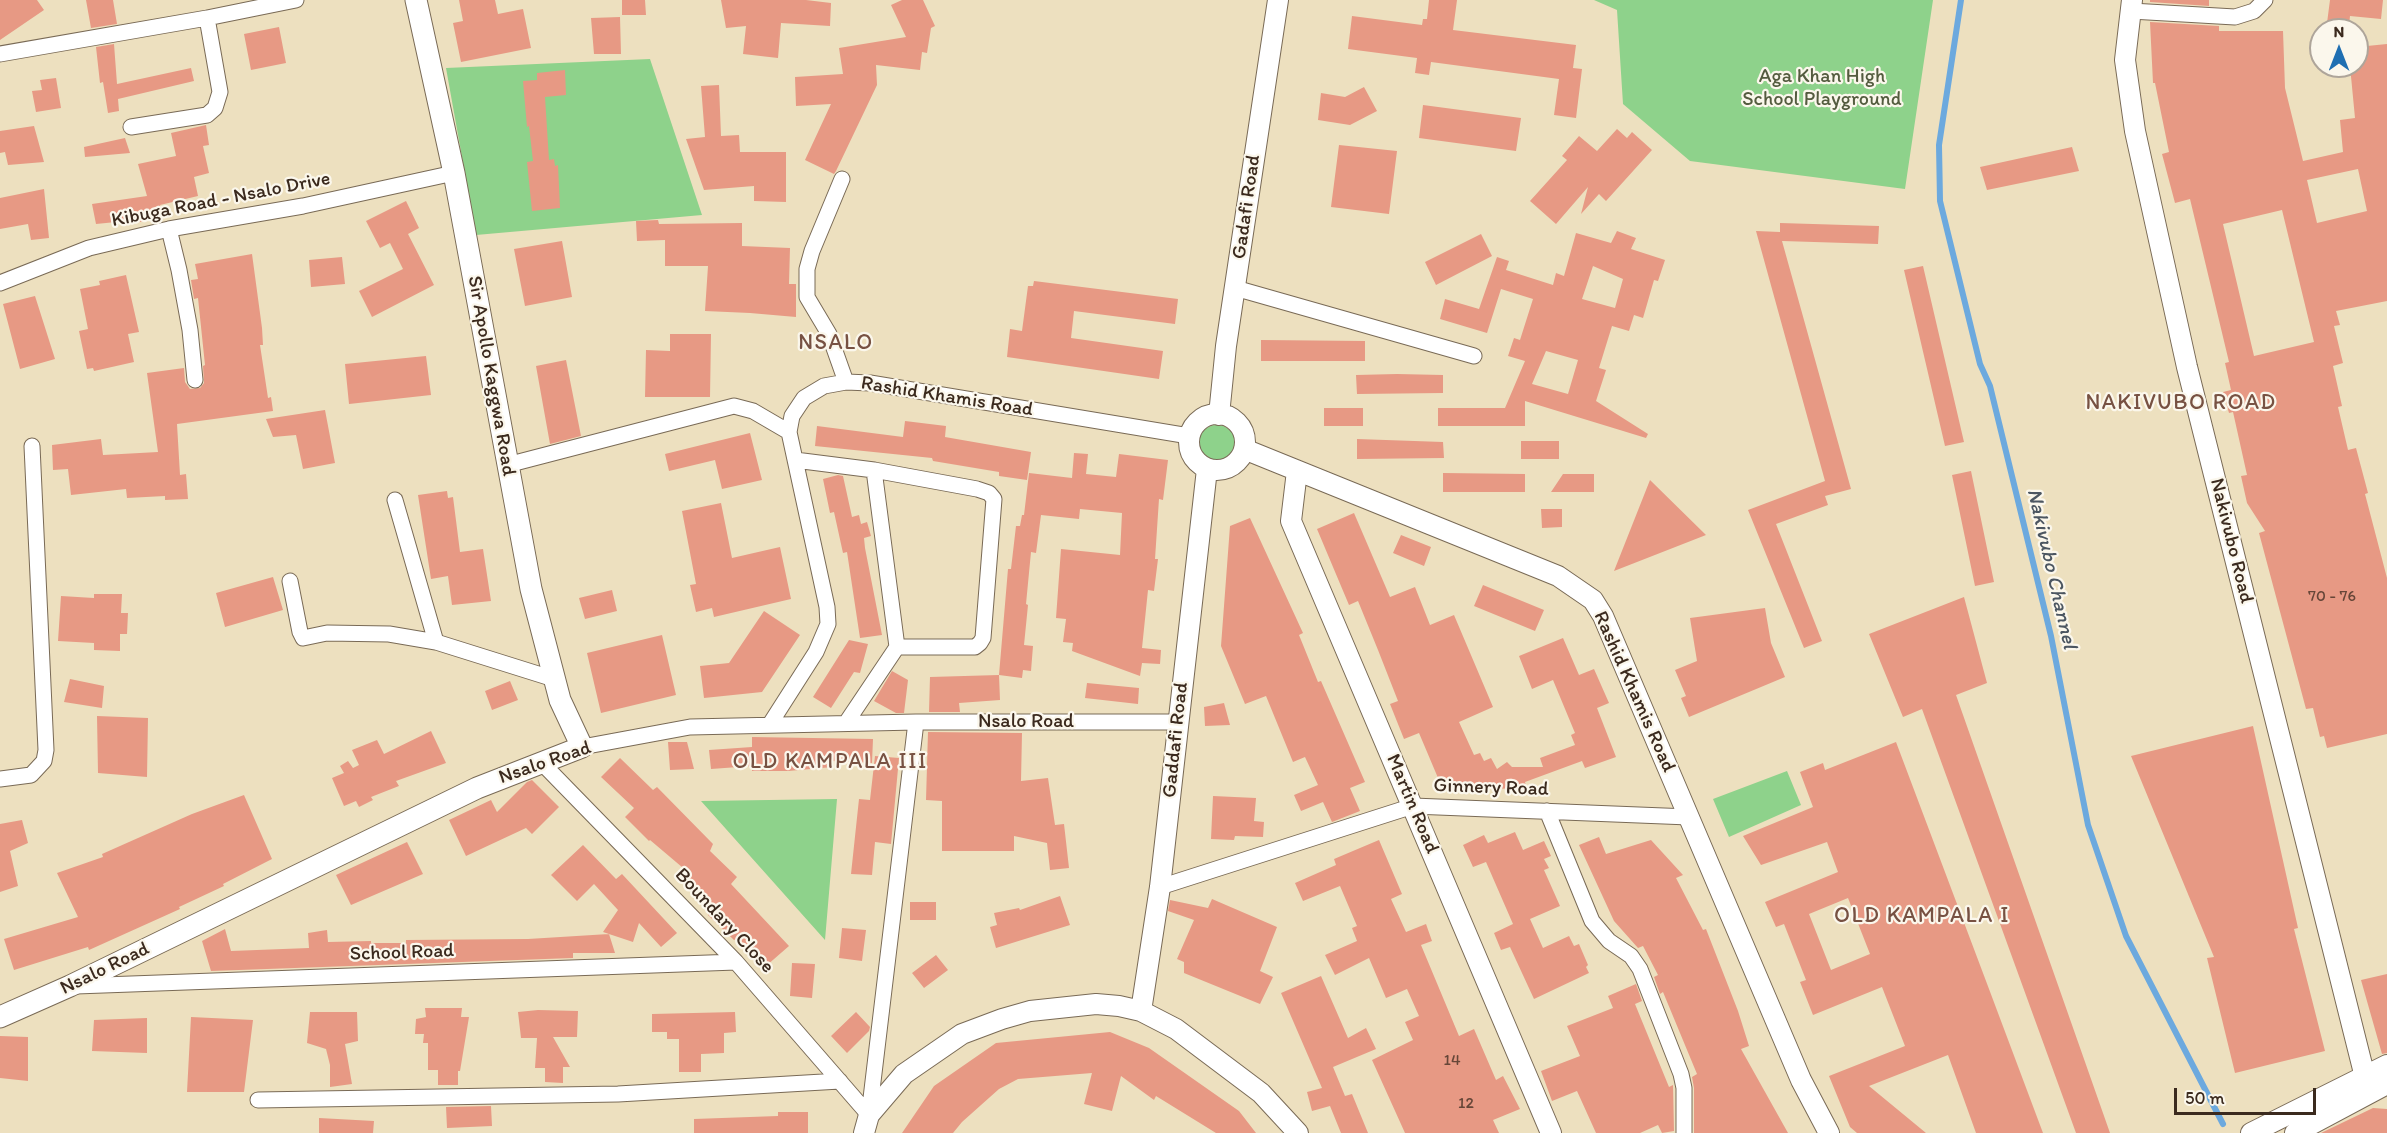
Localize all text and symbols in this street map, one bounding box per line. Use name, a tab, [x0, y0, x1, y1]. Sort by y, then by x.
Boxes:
north arrow	[2309, 18, 2369, 78]
text: N	[2334, 22, 2344, 41]
park label: Aga Khan High School Playground	[1742, 65, 1902, 112]
street label: Gadafi Road	[1228, 153, 1266, 261]
street label: Kibuga Road - Nsalo Drive	[109, 167, 333, 233]
street label: Sir Apollo Kaggwa Road	[462, 274, 520, 478]
district label: NSALO	[798, 330, 874, 356]
street label: Rashid Khamis Road	[859, 372, 1035, 422]
district label: NAKIVUBO ROAD	[2087, 390, 2275, 416]
street label: Nakivubo Road	[2204, 476, 2258, 606]
water label: Nakivubo Channel	[2020, 486, 2082, 652]
house number: 70 - 76	[2308, 587, 2356, 607]
street label: Rashid Khamis Road	[1588, 608, 1680, 776]
street label: Gaddafi Road	[1158, 681, 1194, 799]
street label: Nsalo Road	[978, 710, 1074, 734]
street label: Nsalo Road	[496, 736, 594, 790]
district label: OLD KAMPALA III	[733, 749, 927, 775]
street label: Martin Road	[1380, 751, 1444, 857]
street label: Ginnery Road	[1433, 774, 1549, 802]
street label: Boundary Close	[669, 863, 779, 979]
district label: OLD KAMPALA I	[1834, 903, 2010, 929]
street label: Nsalo Road	[56, 937, 154, 1001]
street label: School Road	[349, 939, 455, 967]
house number: 14	[1443, 1051, 1461, 1071]
scale bar	[2177, 1076, 2320, 1114]
text: 50 m	[2185, 1087, 2225, 1109]
house number: 12	[1458, 1094, 1474, 1114]

